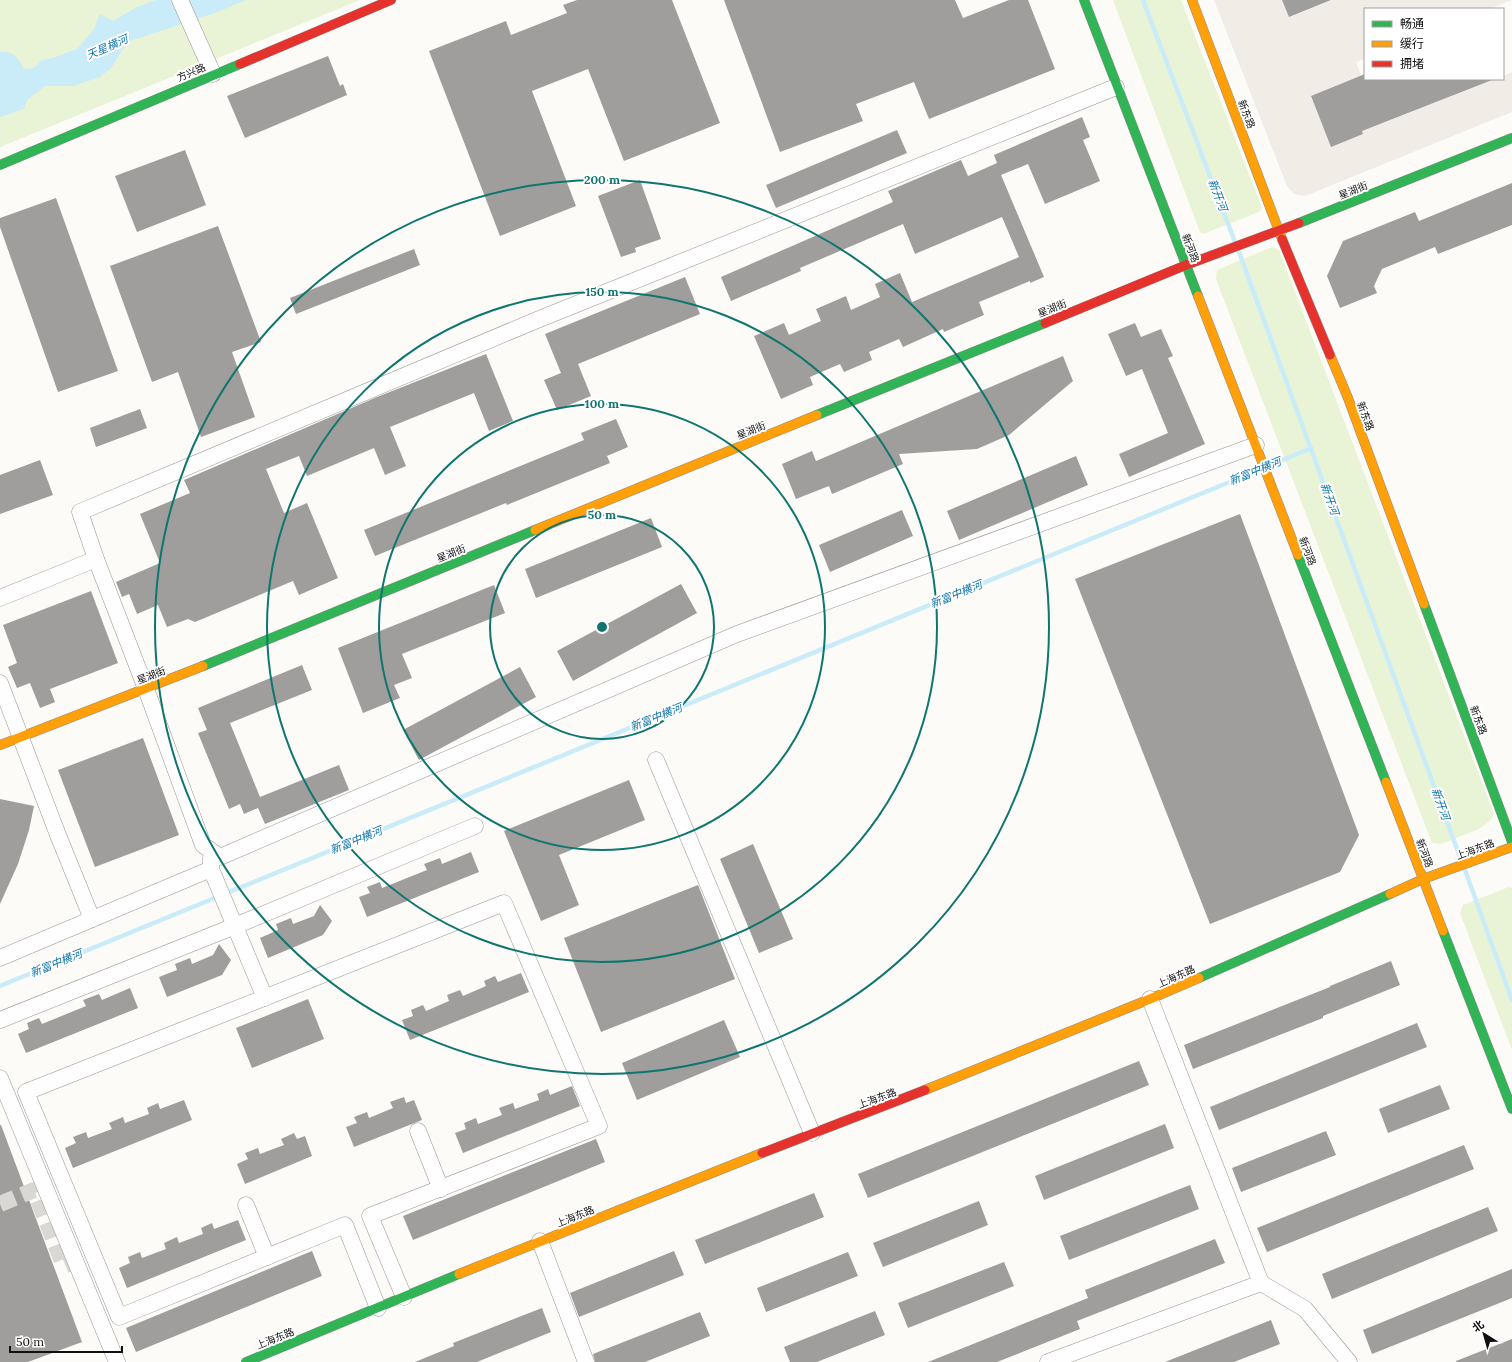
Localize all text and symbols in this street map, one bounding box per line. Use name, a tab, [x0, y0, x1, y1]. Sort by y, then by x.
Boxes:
legend	[1364, 8, 1504, 80]
text: 畅通	[1400, 16, 1424, 31]
water label: 天星横河	[84, 31, 132, 62]
text: 缓行	[1400, 36, 1424, 51]
text: 拥堵	[1400, 56, 1424, 71]
street label: 方兴路	[175, 61, 208, 84]
street label: 新东路	[1235, 98, 1258, 131]
text: 200 m	[584, 172, 620, 187]
water label: 新开河	[1206, 177, 1231, 215]
street label: 星湖街	[1337, 179, 1370, 202]
street label: 新河路	[1179, 232, 1202, 265]
text: 150 m	[585, 284, 619, 299]
street label: 星湖街	[1036, 297, 1069, 320]
text: 100 m	[585, 396, 619, 411]
street label: 新东路	[1354, 400, 1377, 432]
street label: 星湖街	[735, 419, 768, 442]
water label: 新富中横河	[1227, 453, 1285, 488]
water label: 新开河	[1318, 481, 1343, 519]
text: 50 m	[588, 507, 616, 522]
street label: 新河路	[1296, 535, 1319, 568]
street label: 星湖街	[435, 542, 468, 565]
water label: 新富中横河	[928, 576, 986, 611]
centre of rings	[595, 620, 609, 634]
street label: 星湖街	[135, 664, 168, 687]
water label: 新富中横河	[628, 699, 686, 734]
street label: 新东路	[1467, 704, 1490, 736]
water label: 新开河	[1429, 786, 1454, 824]
water label: 新富中横河	[328, 822, 386, 857]
street label: 新河路	[1413, 837, 1436, 870]
street label: 上海东路	[1454, 837, 1496, 862]
water label: 新富中横河	[28, 945, 86, 980]
street label: 上海东路	[1155, 962, 1197, 991]
street label: 上海东路	[856, 1086, 898, 1111]
street label: 上海东路	[554, 1203, 596, 1230]
north arrow	[1464, 1314, 1504, 1354]
text: 北	[1469, 1317, 1487, 1335]
street label: 上海东路	[254, 1325, 296, 1352]
scale bar	[10, 1328, 122, 1354]
text: 50 m	[16, 1334, 44, 1349]

